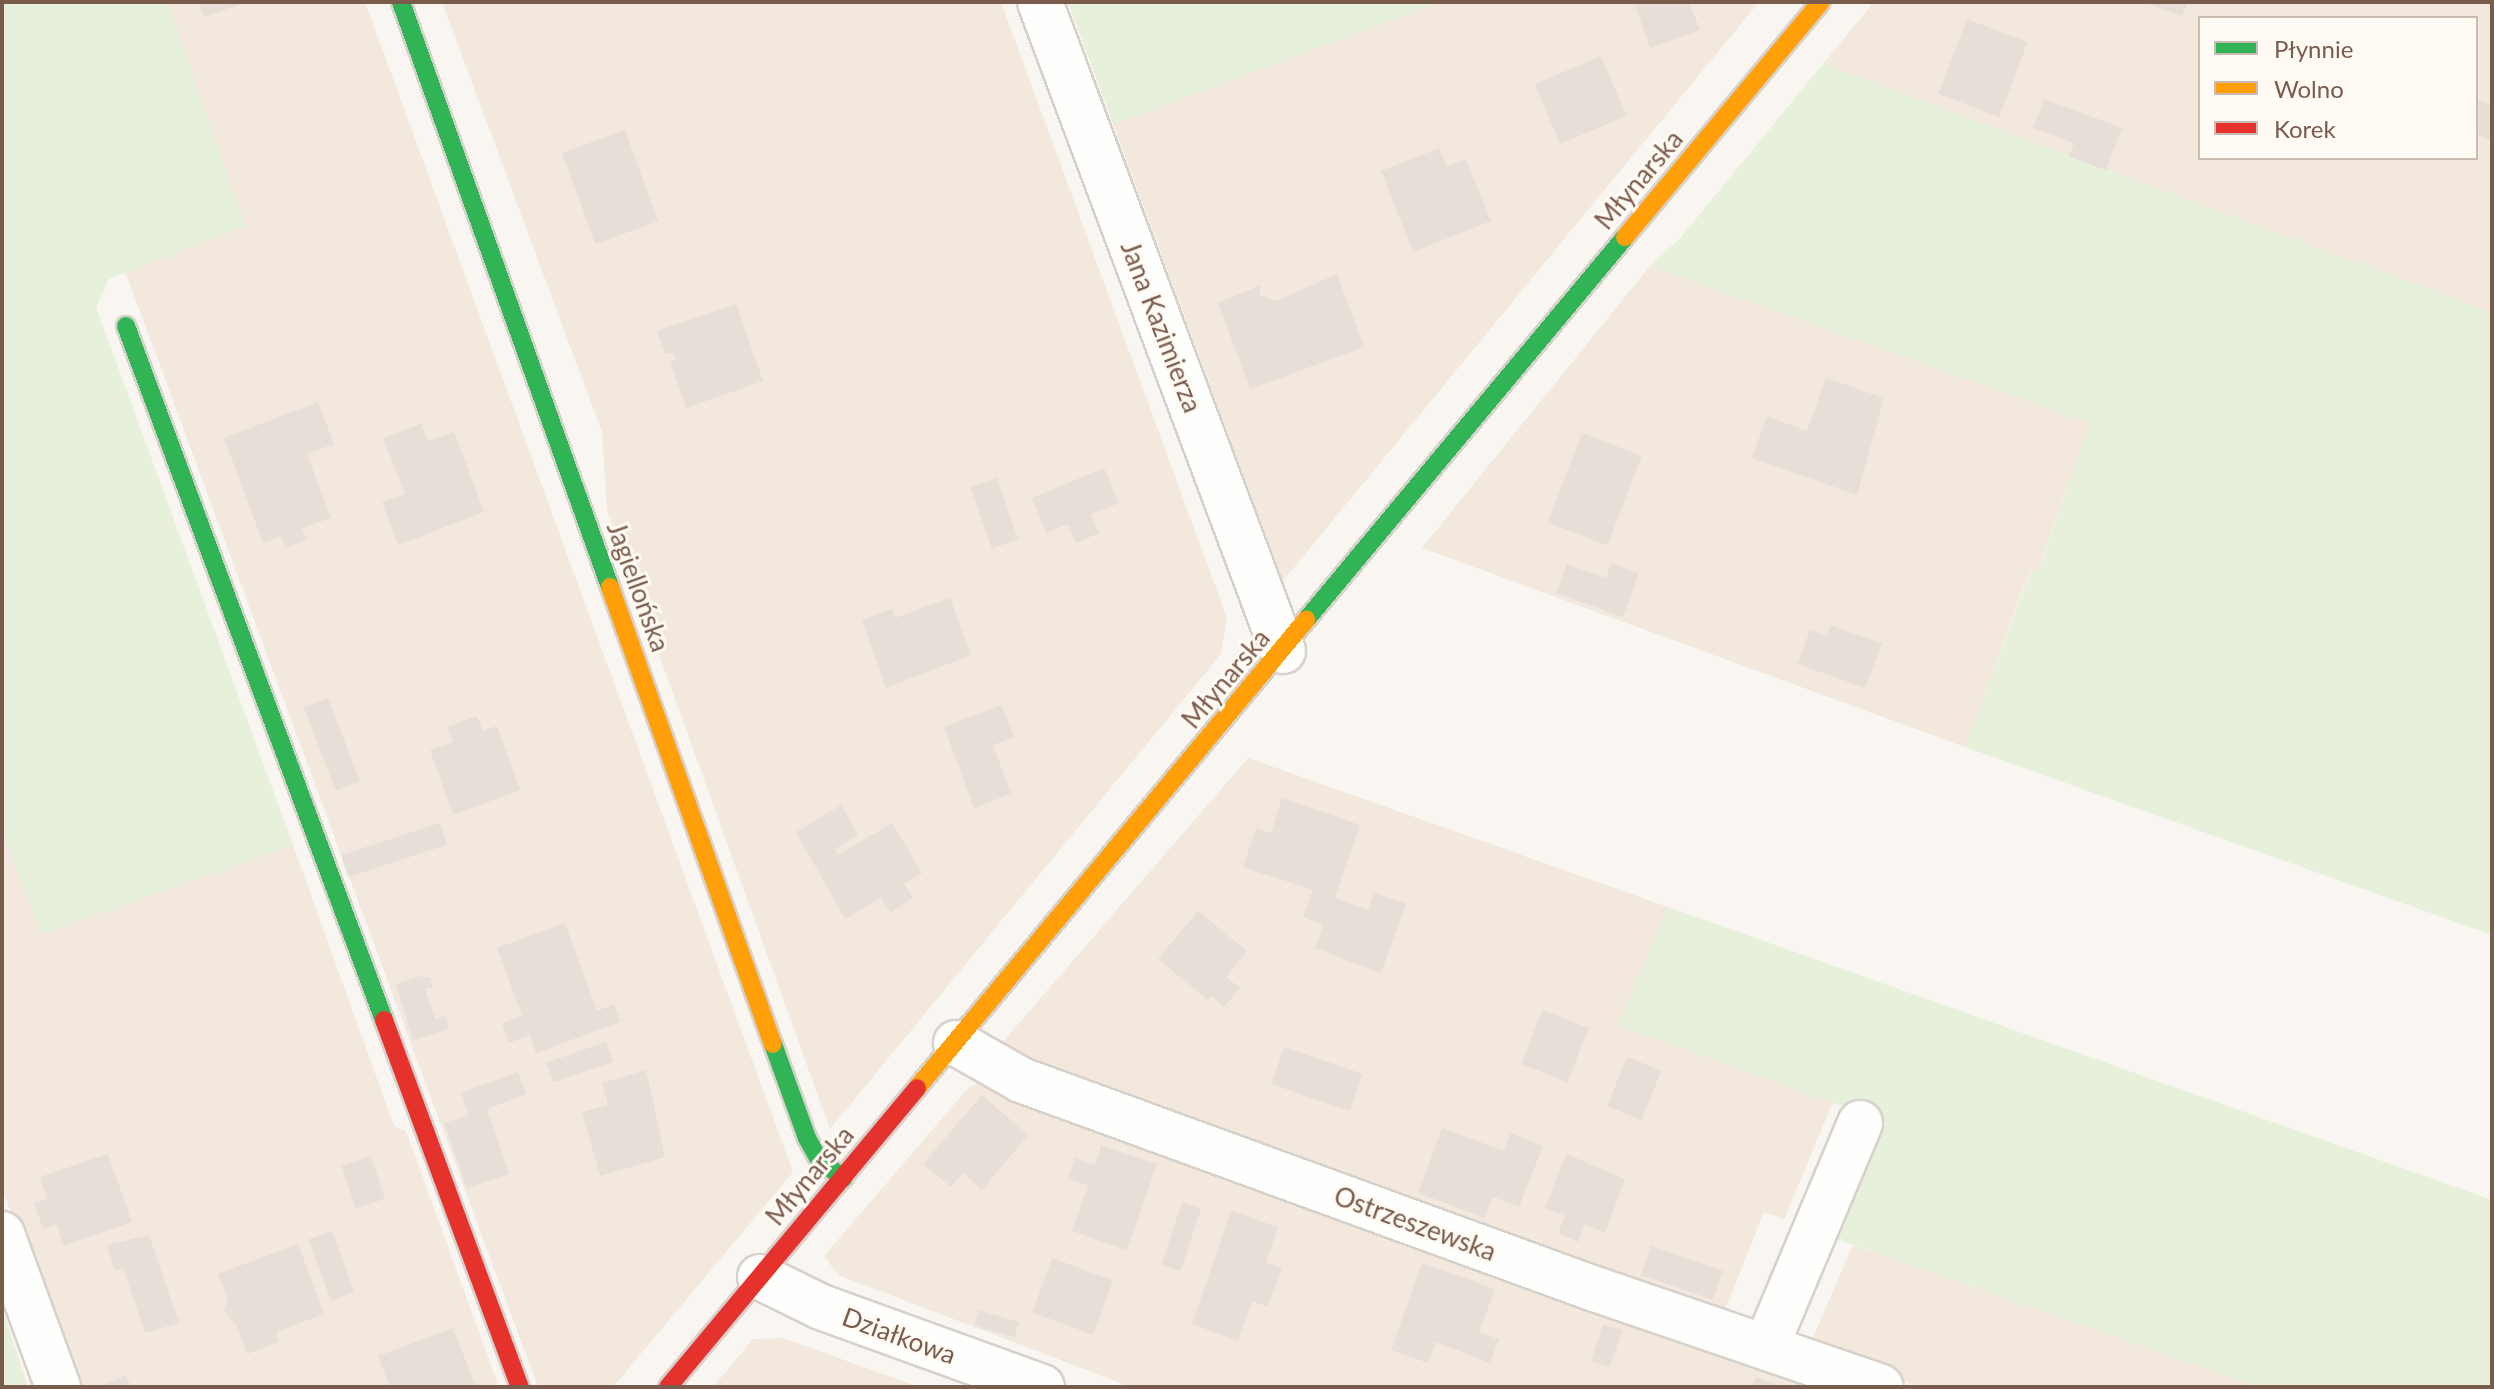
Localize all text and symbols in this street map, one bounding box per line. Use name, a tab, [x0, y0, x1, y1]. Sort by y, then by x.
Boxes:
legend	[2198, 16, 2478, 160]
text: Płynnie	[2274, 34, 2353, 63]
text: Wolno	[2274, 74, 2344, 103]
text: Korek	[2274, 114, 2336, 143]
street label: Młynarska	[1589, 124, 1689, 236]
street label: Jana Kazimierza	[1114, 237, 1208, 417]
street label: Jagiellońska	[600, 518, 676, 656]
street label: Młynarska	[1176, 623, 1276, 735]
street label: Młynarska	[760, 1120, 860, 1232]
street label: Ostrzeszewska	[1330, 1180, 1500, 1268]
street label: Działkowa	[838, 1301, 960, 1371]

